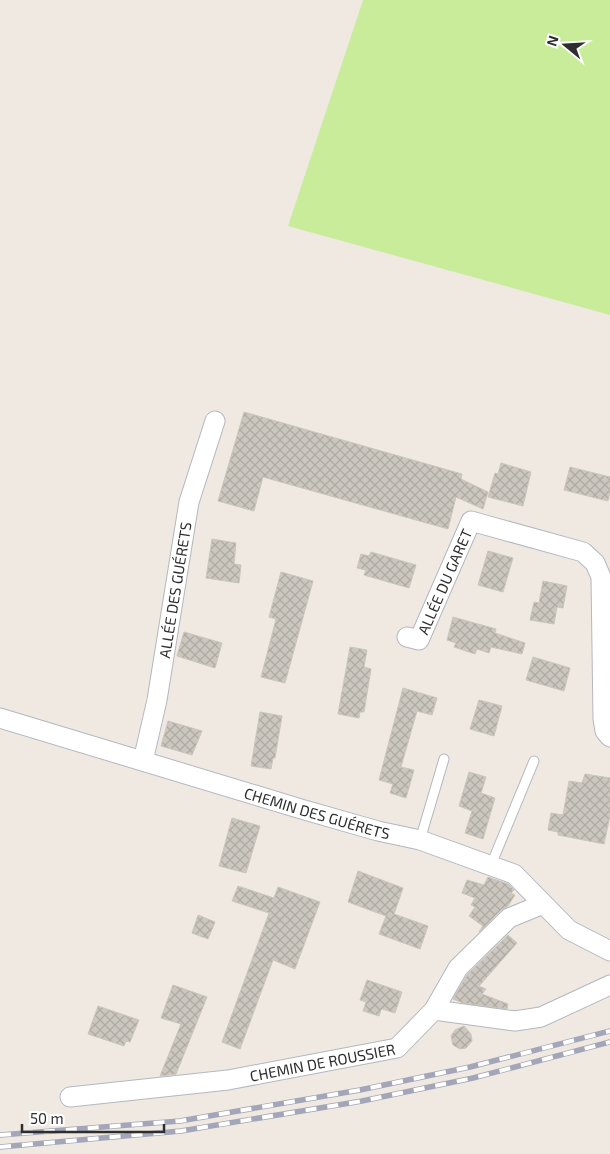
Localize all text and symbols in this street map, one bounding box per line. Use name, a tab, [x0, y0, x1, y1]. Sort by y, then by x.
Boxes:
north arrow	[540, 20, 590, 70]
text: N	[543, 33, 562, 48]
street label: ALLÉE DES GUÉRETS	[155, 521, 195, 659]
street label: ALLÉE DU GARET	[414, 526, 476, 637]
street label: CHEMIN DES GUÉRETS	[242, 783, 392, 842]
street label: CHEMIN DE ROUSSIER	[248, 1040, 397, 1085]
scale bar	[22, 1102, 165, 1134]
text: 50 m	[30, 1109, 64, 1127]

